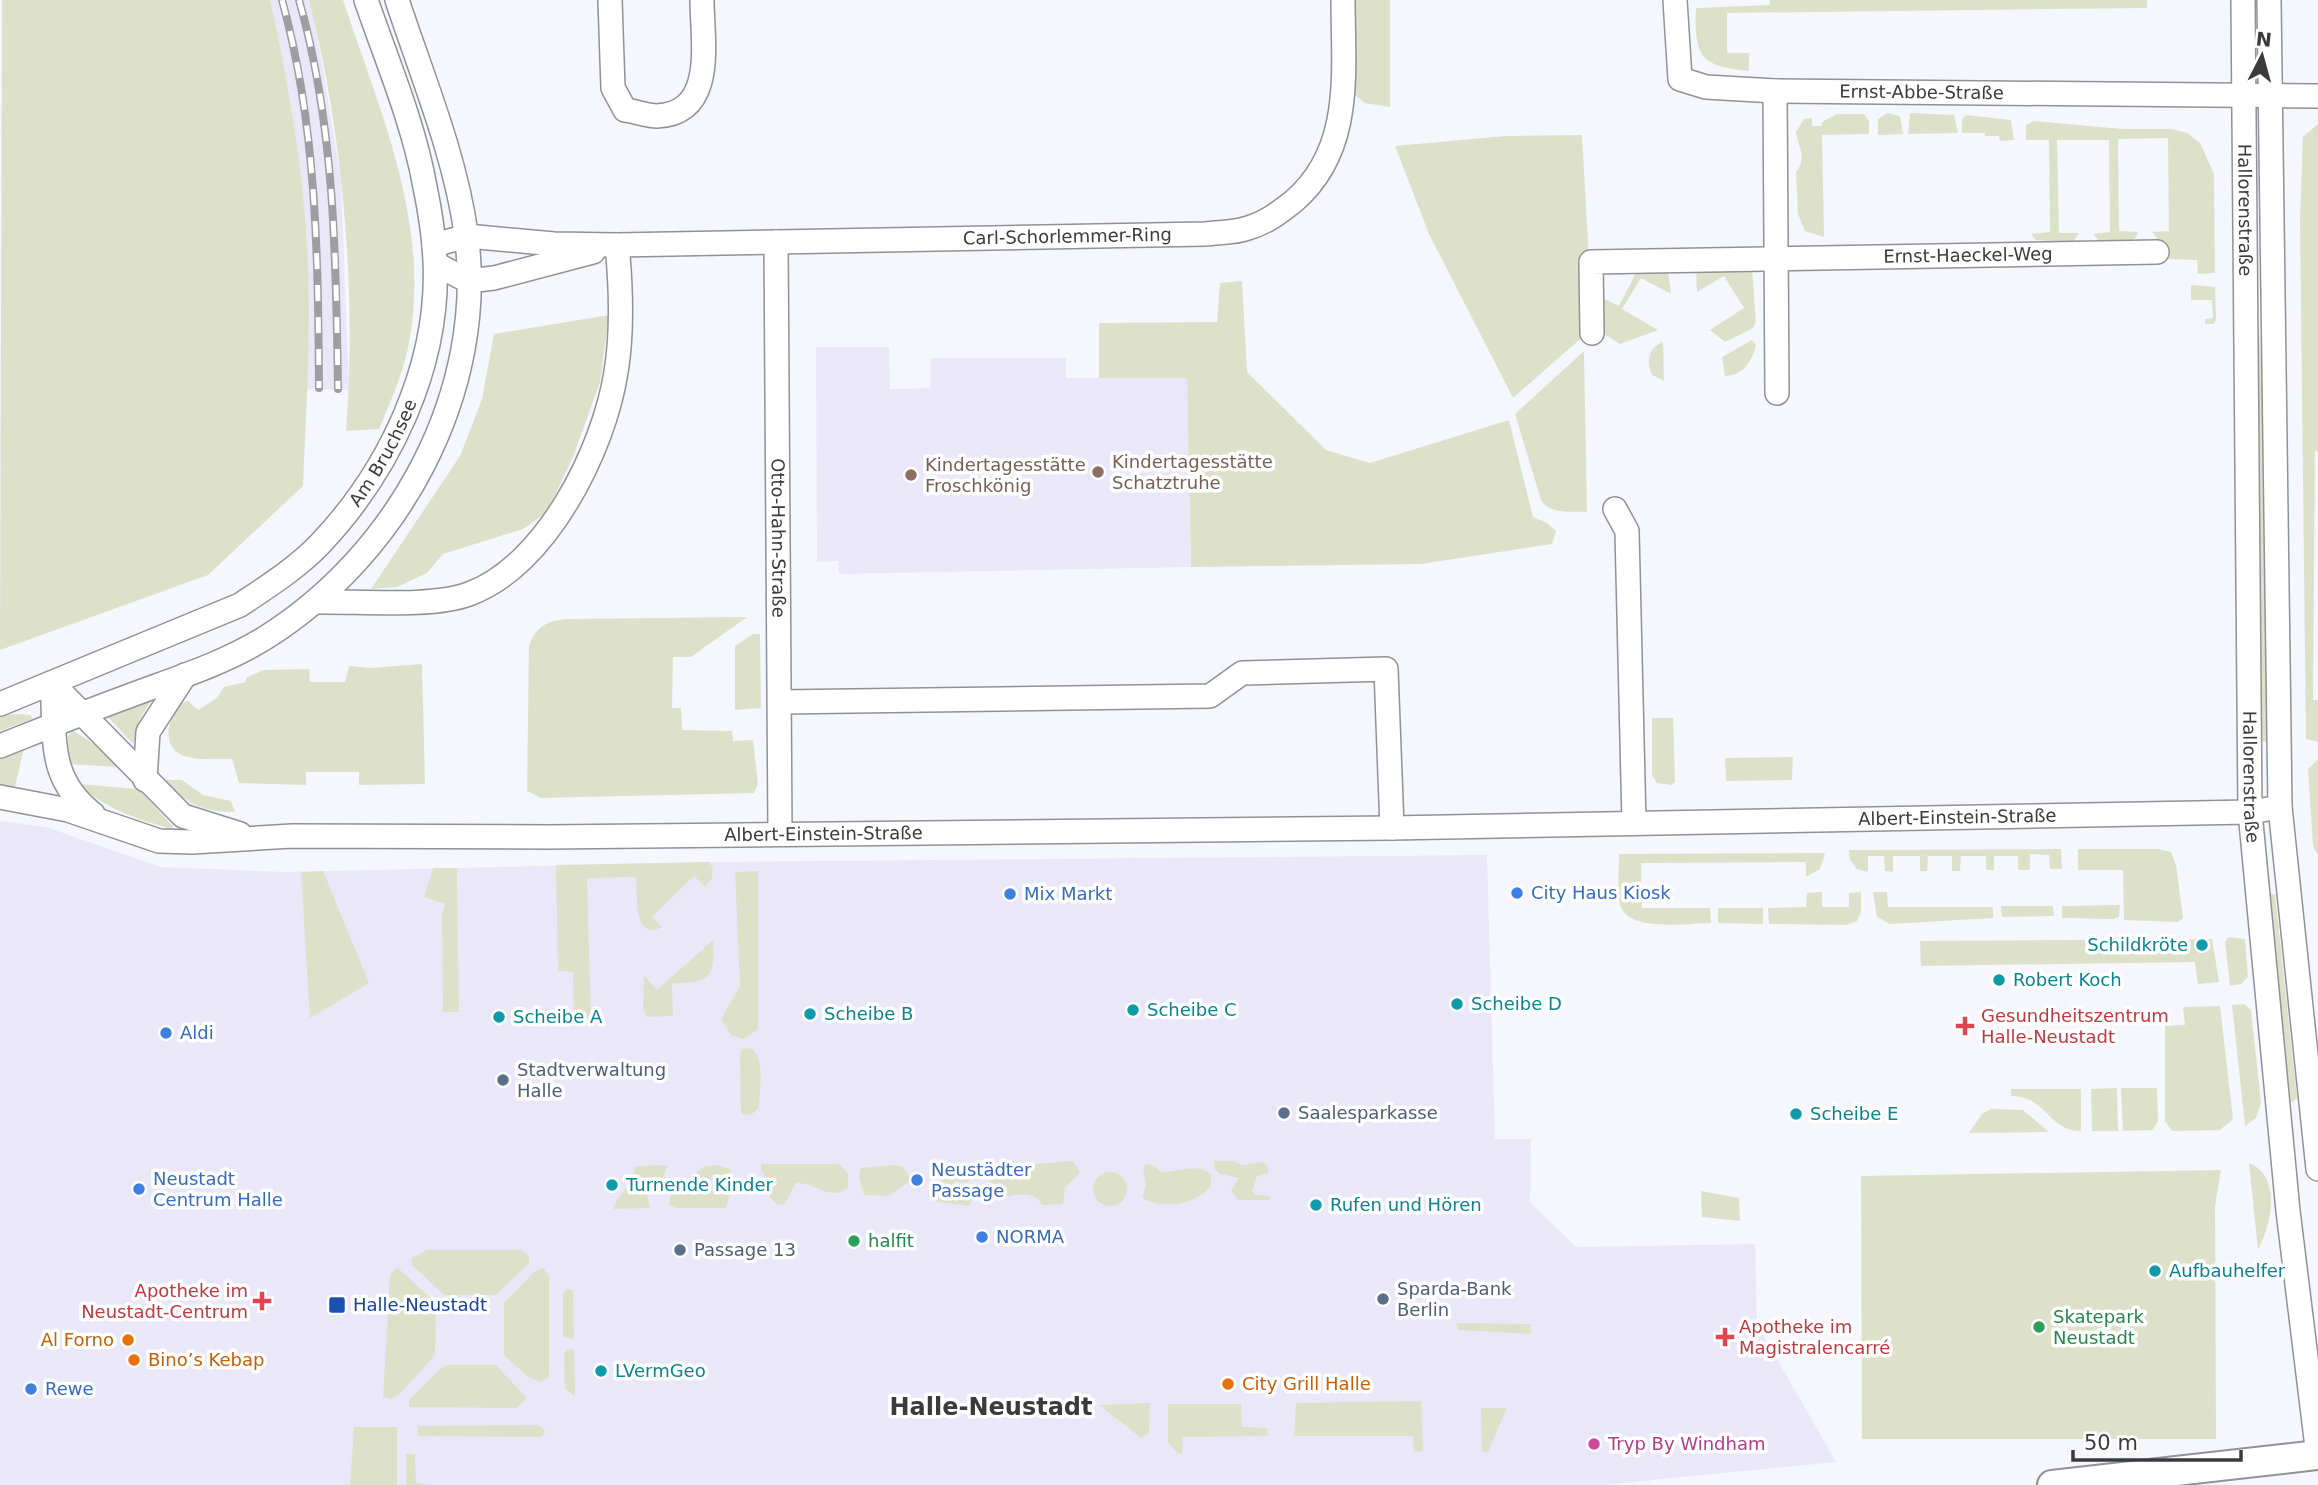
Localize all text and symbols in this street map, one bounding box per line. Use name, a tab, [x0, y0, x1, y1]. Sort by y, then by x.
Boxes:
north arrow	[2227, 21, 2297, 91]
text: N	[2255, 27, 2273, 51]
street label: Ernst-Abbe-Straße	[1839, 81, 2004, 103]
street label: Hallorenstraße	[2234, 144, 2256, 276]
street label: Carl-Schorlemmer-Ring	[963, 224, 1172, 249]
street label: Ernst-Haeckel-Weg	[1883, 243, 2053, 267]
street label: Am Bruchsee	[344, 396, 420, 510]
place label: Kindertagesstätte Schatztruhe	[1112, 451, 1273, 493]
place label: Kindertagesstätte Froschkönig	[925, 454, 1086, 496]
street label: Otto-Hahn-Straße	[767, 458, 790, 618]
marker: Kindertagesstätte Schatztruhe	[1090, 464, 1106, 480]
marker: Kindertagesstätte Froschkönig	[903, 467, 919, 483]
street label: Hallorenstraße	[2239, 711, 2264, 844]
street label: Albert-Einstein-Straße	[1858, 805, 2057, 829]
street label: Albert-Einstein-Straße	[724, 822, 923, 845]
place label: City Haus Kiosk	[1531, 882, 1671, 903]
place label: Mix Markt	[1024, 883, 1112, 904]
marker: City Haus Kiosk	[1509, 885, 1525, 901]
marker: Mix Markt	[1002, 886, 1018, 902]
place label: Schildkröte	[2087, 934, 2188, 955]
marker: Schildkröte	[2194, 937, 2210, 953]
place label: Robert Koch	[2013, 969, 2122, 990]
marker: Robert Koch	[1991, 972, 2007, 988]
place label: Scheibe D	[1471, 993, 1562, 1014]
marker: Scheibe D	[1449, 996, 1465, 1012]
place label: Scheibe C	[1147, 999, 1237, 1020]
marker: Scheibe C	[1125, 1002, 1141, 1018]
place label: Scheibe B	[824, 1003, 913, 1024]
place label: Gesundheitszentrum Halle-Neustadt	[1981, 1005, 2169, 1047]
place label: Scheibe A	[513, 1006, 603, 1027]
marker: Scheibe B	[802, 1006, 818, 1022]
marker: Scheibe A	[491, 1009, 507, 1025]
marker: Gesundheitszentrum Halle-Neustadt	[1955, 1016, 1975, 1036]
place label: Aldi	[180, 1022, 214, 1043]
marker: Aldi	[158, 1025, 174, 1041]
place label: Stadtverwaltung Halle	[517, 1059, 666, 1101]
marker: Stadtverwaltung Halle	[495, 1072, 511, 1088]
place label: Saalesparkasse	[1298, 1102, 1438, 1123]
place label: Scheibe E	[1810, 1103, 1898, 1124]
marker: Saalesparkasse	[1276, 1105, 1292, 1121]
marker: Scheibe E	[1788, 1106, 1804, 1122]
place label: Neustädter Passage	[931, 1159, 1032, 1201]
place label: Neustadt Centrum Halle	[153, 1168, 283, 1210]
marker: Neustädter Passage	[909, 1172, 925, 1188]
place label: Turnende Kinder	[625, 1174, 774, 1195]
marker: Turnende Kinder	[604, 1177, 620, 1193]
marker: Neustadt Centrum Halle	[131, 1181, 147, 1197]
place label: Rufen und Hören	[1330, 1194, 1482, 1215]
marker: Rufen und Hören	[1308, 1197, 1324, 1213]
place label: NORMA	[996, 1226, 1065, 1247]
marker: NORMA	[974, 1229, 990, 1245]
place label: halfit	[868, 1230, 914, 1251]
marker: halfit	[846, 1233, 862, 1249]
place label: Passage 13	[694, 1239, 796, 1260]
marker: Passage 13	[672, 1242, 688, 1258]
place label: Aufbauhelfer	[2169, 1260, 2286, 1281]
marker: Aufbauhelfer	[2147, 1263, 2163, 1279]
place label: Sparda-Bank Berlin	[1397, 1278, 1512, 1320]
place label: Apotheke im Neustadt-Centrum	[81, 1280, 248, 1322]
marker: Sparda-Bank Berlin	[1375, 1291, 1391, 1307]
marker: Apotheke im Neustadt-Centrum	[254, 1293, 270, 1309]
place label: Halle-Neustadt	[353, 1294, 487, 1315]
marker: Halle-Neustadt	[327, 1295, 347, 1315]
place label: Skatepark Neustadt	[2053, 1306, 2145, 1348]
place label: Apotheke im Magistralencarré	[1739, 1316, 1890, 1358]
marker: Skatepark Neustadt	[2031, 1319, 2047, 1335]
place label: Al Forno	[41, 1329, 114, 1350]
marker: Apotheke im Magistralencarré	[1717, 1329, 1733, 1345]
marker: Al Forno	[120, 1332, 136, 1348]
place label: Bino’s Kebap	[148, 1349, 264, 1370]
marker: Bino’s Kebap	[126, 1352, 142, 1368]
place label: LVermGeo	[615, 1360, 706, 1381]
marker: LVermGeo	[593, 1363, 609, 1379]
place label: City Grill Halle	[1242, 1373, 1371, 1394]
marker: City Grill Halle	[1220, 1376, 1236, 1392]
place label: Rewe	[45, 1378, 94, 1399]
marker: Rewe	[23, 1381, 39, 1397]
district label: Halle-Neustadt	[889, 1393, 1093, 1421]
scale bar	[2073, 1418, 2241, 1462]
text: 50 m	[2084, 1431, 2138, 1455]
place label: Tryp By Windham	[1607, 1433, 1765, 1454]
marker: Tryp By Windham	[1586, 1436, 1602, 1452]

